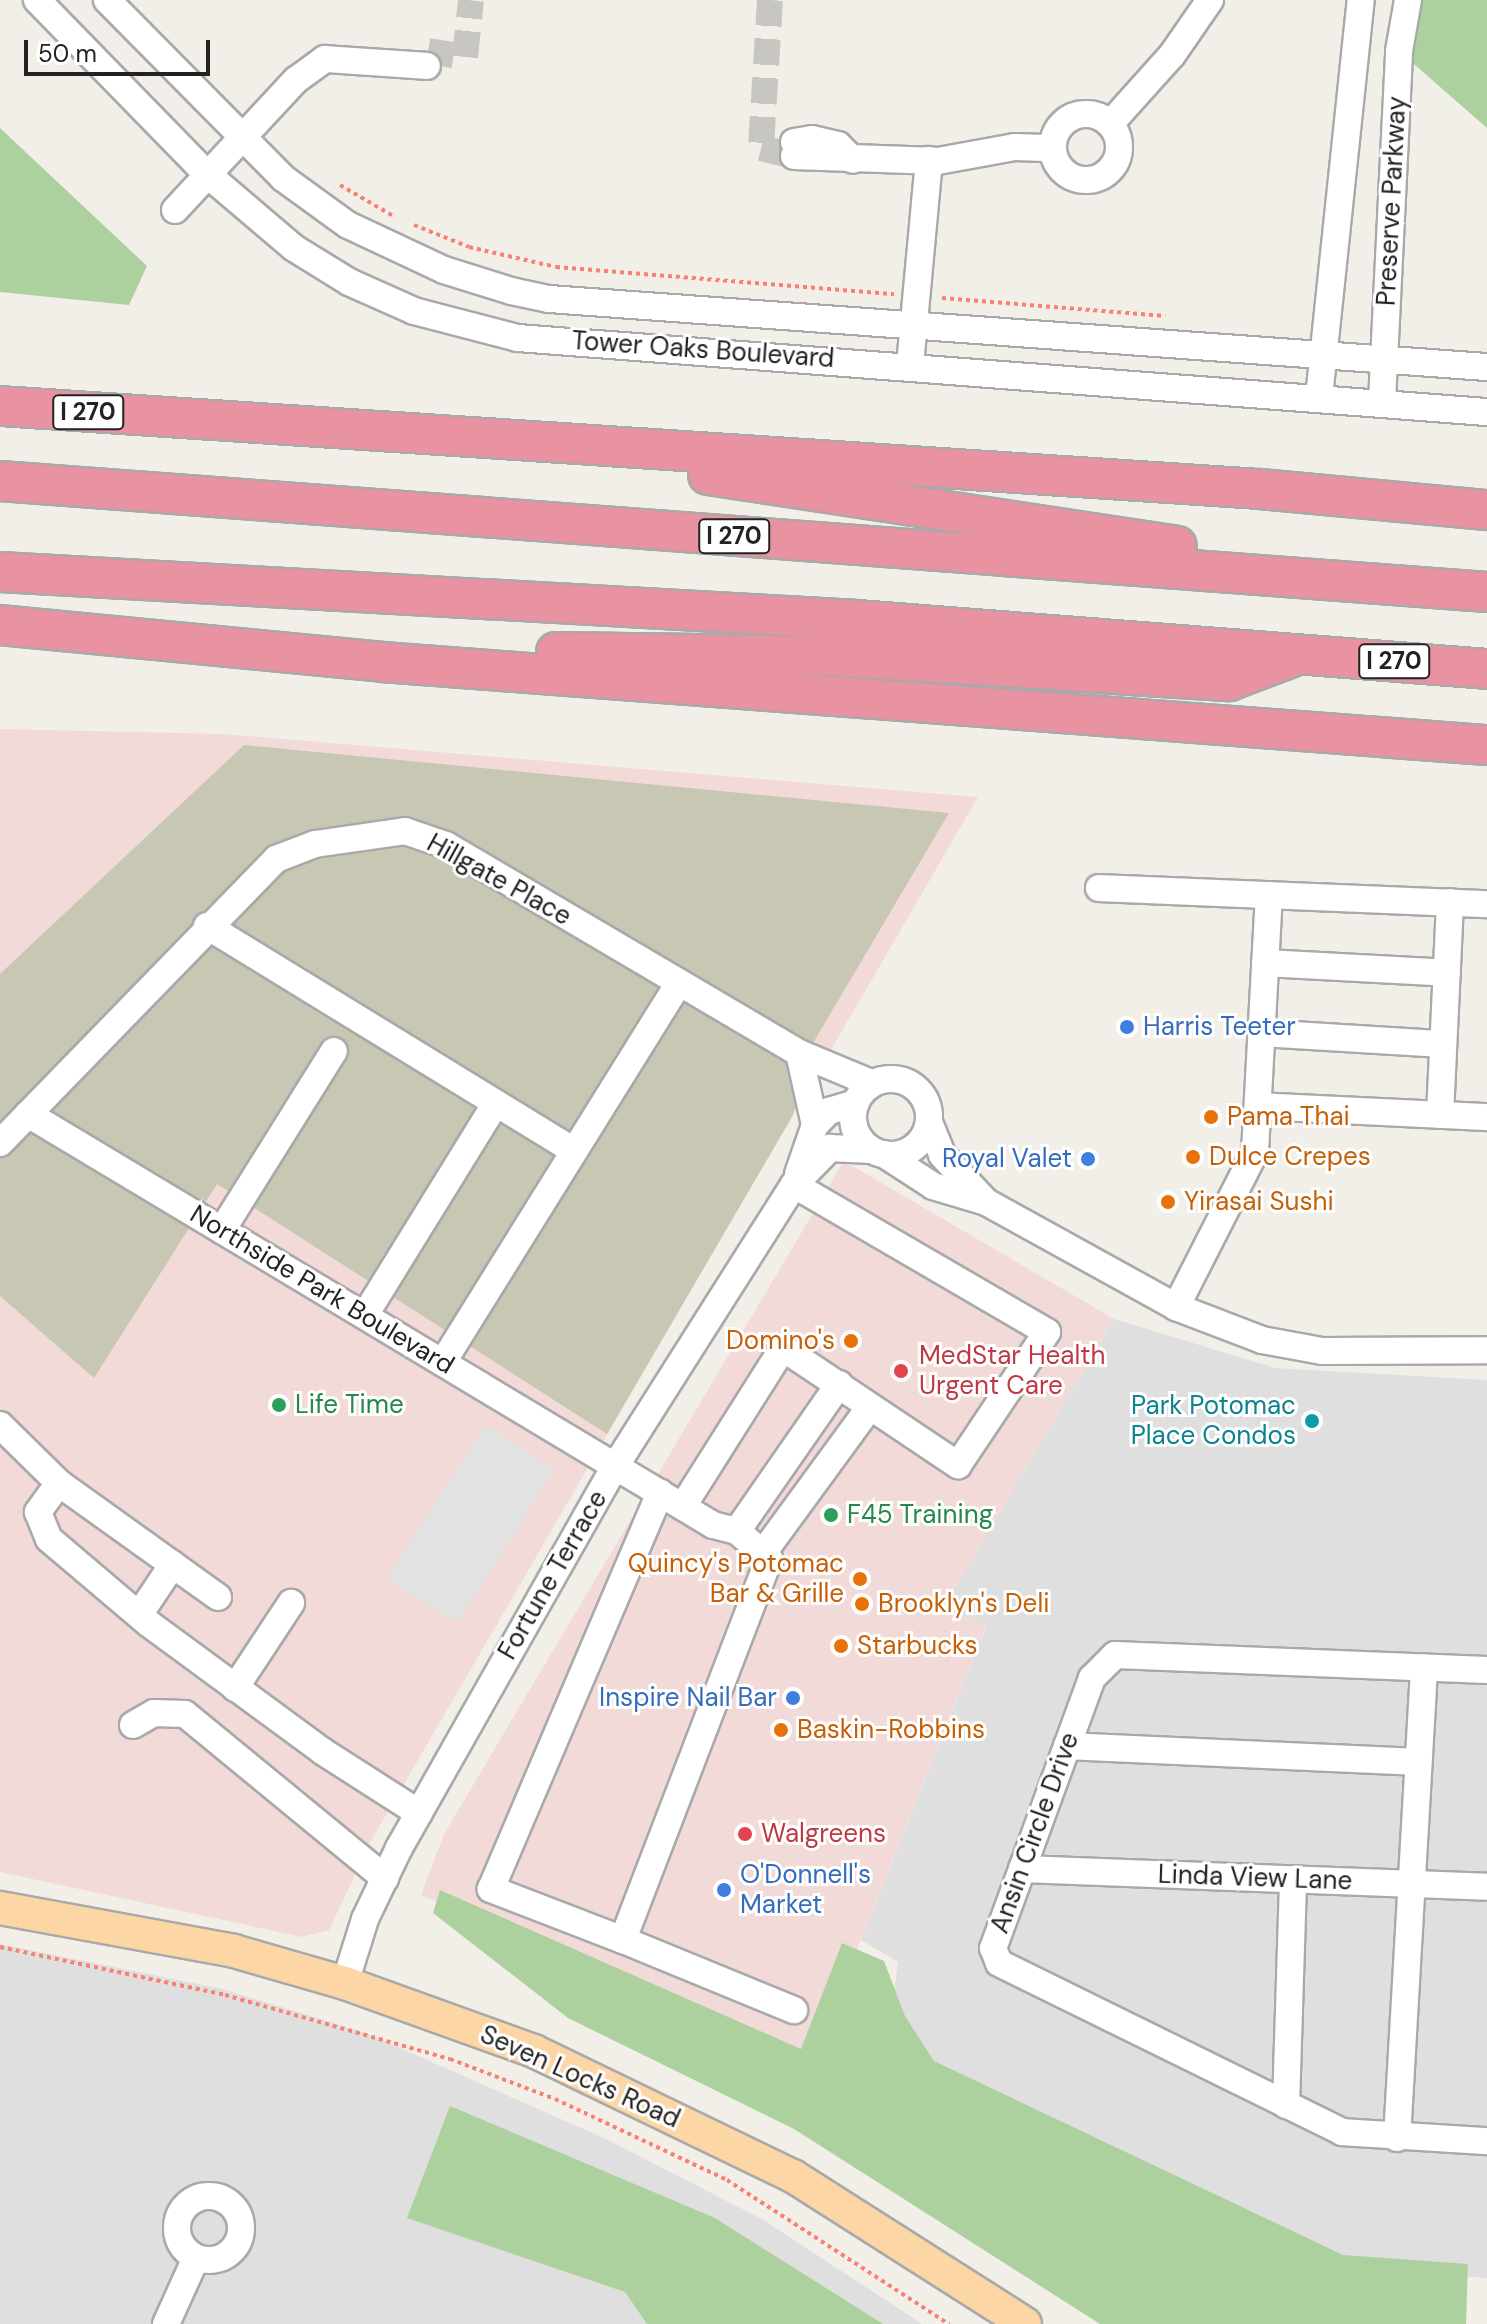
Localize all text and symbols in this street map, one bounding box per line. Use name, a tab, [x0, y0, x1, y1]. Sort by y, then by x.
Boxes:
scale bar	[28, 24, 214, 74]
text: 50 m	[38, 38, 97, 69]
street label: Preserve Parkway	[1371, 95, 1413, 307]
street label: Tower Oaks Boulevard	[571, 325, 835, 375]
road number: I 270	[52, 392, 124, 432]
road number: I 270	[698, 516, 770, 556]
road number: I 270	[1358, 641, 1430, 681]
street label: Hillgate Place	[421, 828, 577, 932]
place label: Harris Teeter	[1143, 1011, 1296, 1043]
marker: Harris Teeter	[1118, 1018, 1136, 1036]
place label: Pama Thai	[1227, 1101, 1350, 1133]
marker: Pama Thai	[1202, 1108, 1220, 1126]
place label: Dulce Crepes	[1209, 1141, 1371, 1173]
place label: Royal Valet	[942, 1143, 1072, 1175]
marker: Dulce Crepes	[1184, 1148, 1202, 1166]
marker: Royal Valet	[1079, 1150, 1097, 1168]
place label: Yirasai Sushi	[1184, 1186, 1334, 1218]
marker: Yirasai Sushi	[1159, 1193, 1177, 1211]
street label: Northside Park Boulevard	[184, 1199, 460, 1381]
place label: Domino's	[726, 1325, 835, 1357]
marker: Domino's	[842, 1332, 860, 1350]
place label: MedStar Health Urgent Care	[919, 1340, 1105, 1402]
marker: MedStar Health Urgent Care	[890, 1360, 912, 1382]
place label: Life Time	[295, 1389, 404, 1421]
place label: Park Potomac Place Condos	[1131, 1390, 1296, 1452]
marker: Life Time	[270, 1396, 288, 1414]
marker: Park Potomac Place Condos	[1303, 1412, 1321, 1430]
street label: Fortune Terrace	[492, 1485, 614, 1665]
place label: F45 Training	[847, 1499, 993, 1531]
marker: F45 Training	[822, 1506, 840, 1524]
place label: Quincy's Potomac Bar & Grille	[628, 1548, 844, 1610]
marker: Quincy's Potomac Bar & Grille	[851, 1570, 869, 1588]
place label: Brooklyn's Deli	[878, 1588, 1049, 1620]
marker: Brooklyn's Deli	[853, 1595, 871, 1613]
place label: Starbucks	[857, 1630, 977, 1662]
marker: Starbucks	[832, 1637, 850, 1655]
place label: Inspire Nail Bar	[599, 1682, 777, 1714]
marker: Inspire Nail Bar	[784, 1689, 802, 1707]
place label: Baskin-Robbins	[797, 1714, 985, 1746]
marker: Baskin-Robbins	[772, 1721, 790, 1739]
street label: Ansin Circle Drive	[984, 1728, 1086, 1938]
place label: Walgreens	[761, 1818, 886, 1850]
marker: Walgreens	[736, 1825, 754, 1843]
place label: O'Donnell's Market	[740, 1859, 871, 1920]
street label: Linda View Lane	[1157, 1859, 1353, 1897]
marker: O'Donnell's Market	[715, 1881, 733, 1899]
street label: Seven Locks Road	[475, 2019, 685, 2135]

